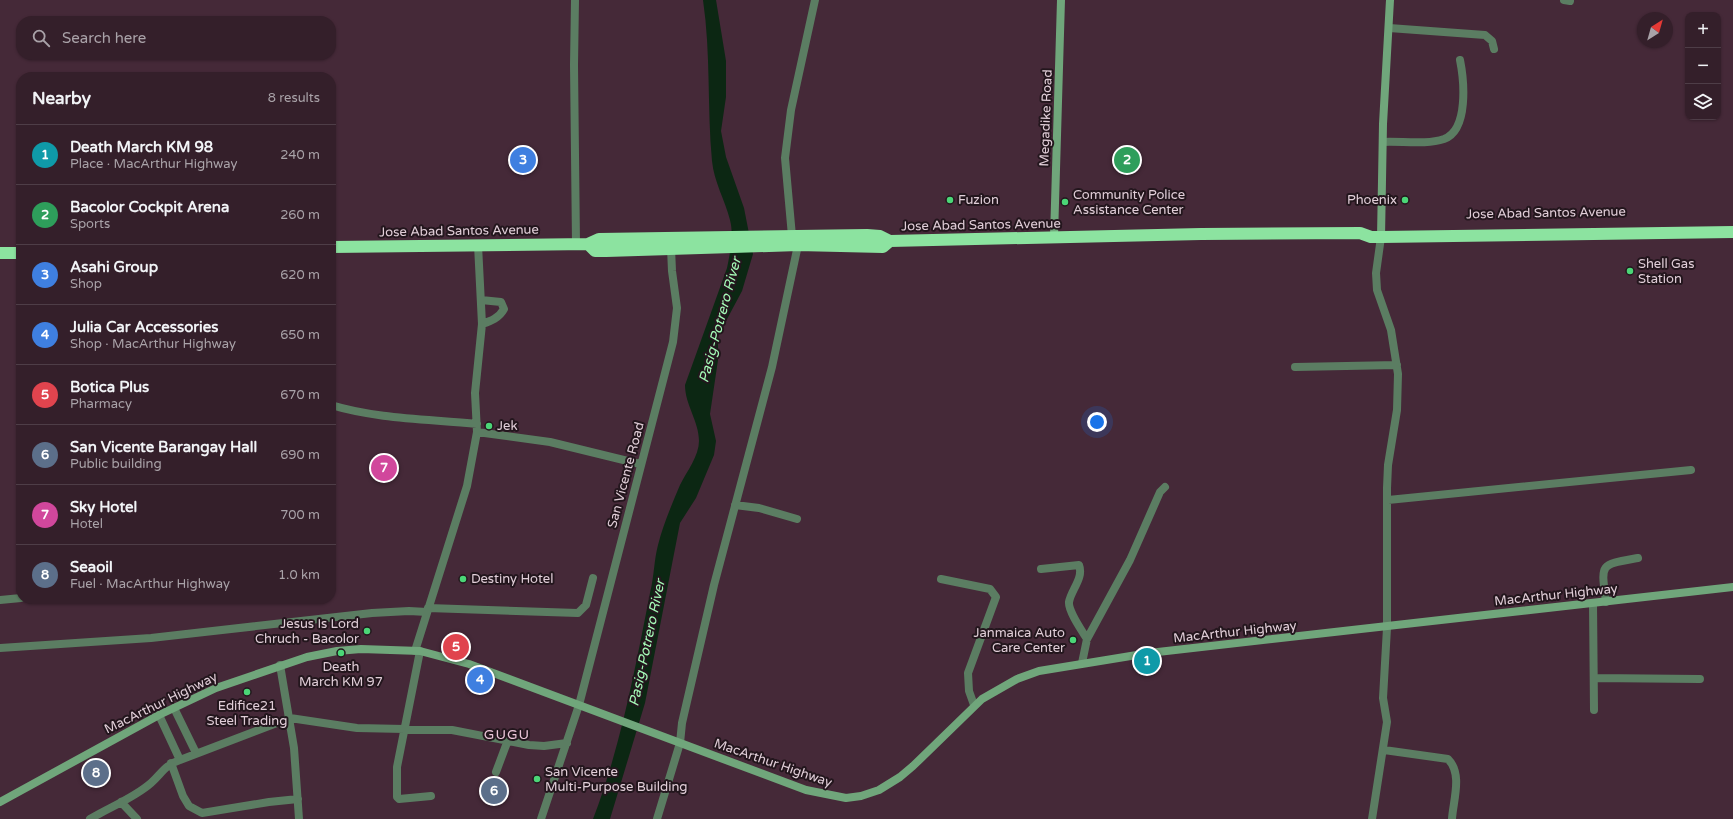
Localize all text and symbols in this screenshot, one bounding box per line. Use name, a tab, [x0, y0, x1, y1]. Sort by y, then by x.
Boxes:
north arrow	[1637, 12, 1673, 48]
map controls	[1685, 12, 1721, 120]
button: +	[1685, 12, 1721, 48]
search box	[16, 16, 336, 60]
icon: search	[30, 27, 52, 49]
text: Search here	[62, 29, 146, 47]
button: −	[1685, 48, 1721, 84]
street label: Megadike Road	[1036, 69, 1056, 167]
button: layers	[1685, 84, 1721, 120]
text: Nearby	[32, 88, 91, 109]
text: 8 results	[268, 90, 320, 106]
text: Death March KM 98	[70, 138, 213, 156]
pin: 3	[510, 145, 536, 175]
pin: 2	[1114, 145, 1140, 175]
text: 1	[41, 147, 49, 163]
text: 240 m	[280, 147, 320, 163]
text: Place · MacArthur Highway	[70, 156, 237, 172]
place label: Community Police Assistance Center	[1073, 187, 1185, 218]
place label: Fuzion	[958, 192, 999, 208]
place label: Phoenix	[1347, 192, 1397, 208]
marker: Fuzion	[945, 195, 955, 205]
marker: Phoenix	[1400, 195, 1410, 205]
marker: Community Police Assistance Center	[1060, 197, 1070, 207]
text: Bacolor Cockpit Arena	[70, 198, 229, 216]
street label: Jose Abad Santos Avenue	[1466, 204, 1626, 222]
text: 2	[41, 207, 49, 223]
text: 260 m	[280, 207, 320, 223]
text: Sports	[70, 216, 110, 232]
street label: Jose Abad Santos Avenue	[901, 216, 1061, 234]
street label: Jose Abad Santos Avenue	[379, 222, 539, 240]
water label: Pasig-Potrero River	[695, 254, 745, 385]
place label: Shell Gas Station	[1638, 256, 1694, 287]
text: Asahi Group	[70, 258, 158, 276]
marker: Shell Gas Station	[1625, 266, 1635, 276]
text: 3	[41, 267, 49, 283]
text: 620 m	[280, 267, 320, 283]
text: Shop	[70, 276, 102, 292]
text: Julia Car Accessories	[70, 318, 219, 336]
text: 4	[41, 327, 49, 343]
text: 650 m	[280, 327, 320, 343]
text: Shop · MacArthur Highway	[70, 336, 236, 352]
text: Botica Plus	[70, 378, 149, 396]
text: 5	[41, 387, 49, 403]
text: 670 m	[280, 387, 320, 403]
text: Pharmacy	[70, 396, 132, 412]
your location	[1087, 412, 1107, 432]
place label: Jek	[497, 418, 518, 434]
street label: San Vicente Road	[604, 420, 648, 530]
marker: Jek	[484, 421, 494, 431]
text: San Vicente Barangay Hall	[70, 438, 257, 456]
text: 6	[41, 447, 49, 463]
text: 690 m	[280, 447, 320, 463]
pin: 7	[371, 453, 397, 483]
text: Public building	[70, 456, 162, 472]
text: Sky Hotel	[70, 498, 137, 516]
text: 7	[41, 507, 49, 523]
text: 700 m	[280, 507, 320, 523]
text: Hotel	[70, 516, 103, 532]
text: Seaoil	[70, 558, 113, 576]
text: 8	[41, 567, 49, 583]
text: 1.0 km	[278, 567, 320, 583]
place label: Destiny Hotel	[471, 571, 553, 587]
marker: Destiny Hotel	[458, 574, 468, 584]
text: Fuel · MacArthur Highway	[70, 576, 230, 592]
water label: Pasig-Potrero River	[625, 576, 669, 708]
street label: MacArthur Highway	[1494, 581, 1618, 609]
place label: Jesus Is Lord Chruch - Bacolor	[255, 616, 359, 647]
street label: MacArthur Highway	[1173, 618, 1297, 646]
place label: Janmaica Auto Care Center	[973, 625, 1065, 656]
marker: Jesus Is Lord Chruch - Bacolor	[362, 626, 372, 636]
pin: 5	[443, 632, 469, 662]
marker: Janmaica Auto Care Center	[1068, 635, 1078, 645]
pin: 1	[1134, 646, 1160, 676]
marker: Death March KM 97	[336, 648, 346, 658]
place label: Death March KM 97	[299, 659, 383, 690]
pin: 4	[467, 665, 493, 695]
street label: MacArthur Highway	[102, 669, 220, 737]
marker: Edifice21 Steel Trading	[242, 687, 252, 697]
place label: Edifice21 Steel Trading	[207, 698, 287, 729]
district label: GUGU	[484, 726, 530, 743]
street label: MacArthur Highway	[712, 735, 834, 791]
pin: 8	[83, 758, 109, 788]
place label: San Vicente Multi-Purpose Building	[545, 764, 688, 795]
marker: San Vicente Multi-Purpose Building	[532, 774, 542, 784]
pin: 6	[481, 776, 507, 806]

